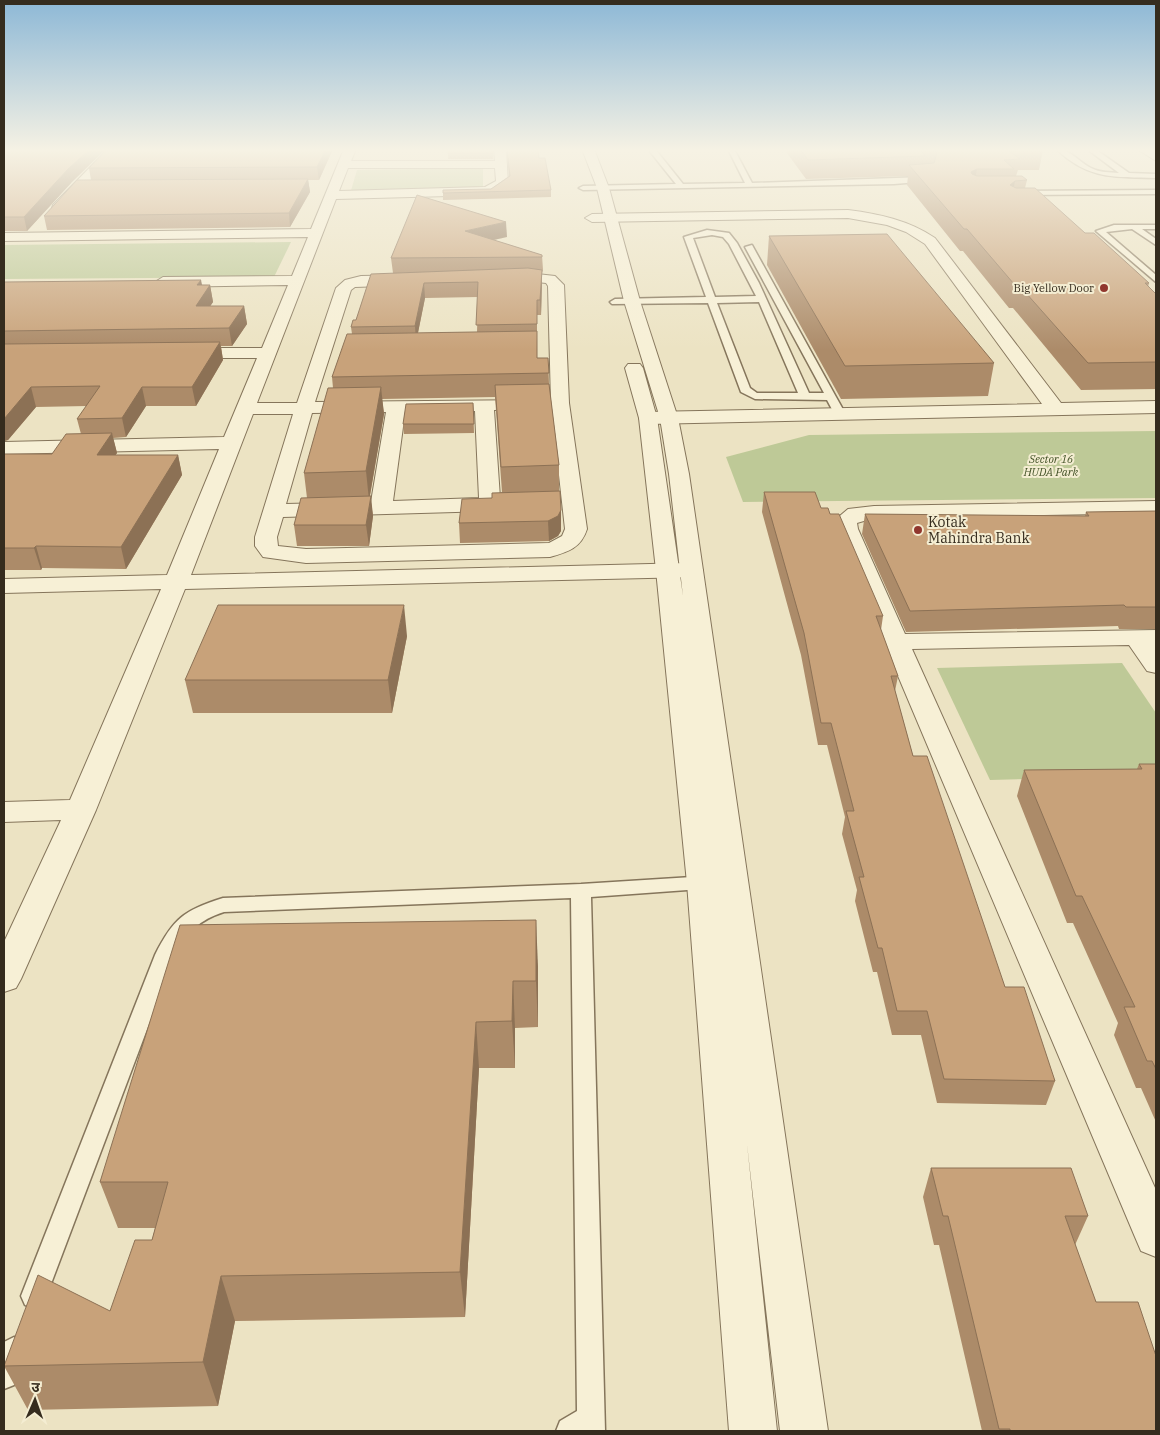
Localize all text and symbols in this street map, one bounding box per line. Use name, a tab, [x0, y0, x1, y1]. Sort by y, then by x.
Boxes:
place label: Big Yellow Door	[1014, 281, 1094, 295]
marker: Big Yellow Door	[1098, 282, 1110, 294]
park label: Sector 16 HUDA Park	[1023, 452, 1079, 479]
place label: Kotak Mahindra Bank	[928, 513, 1031, 547]
marker: Kotak Mahindra Bank	[912, 524, 924, 536]
north arrow	[10, 1375, 60, 1425]
text: उ	[31, 1378, 41, 1396]

